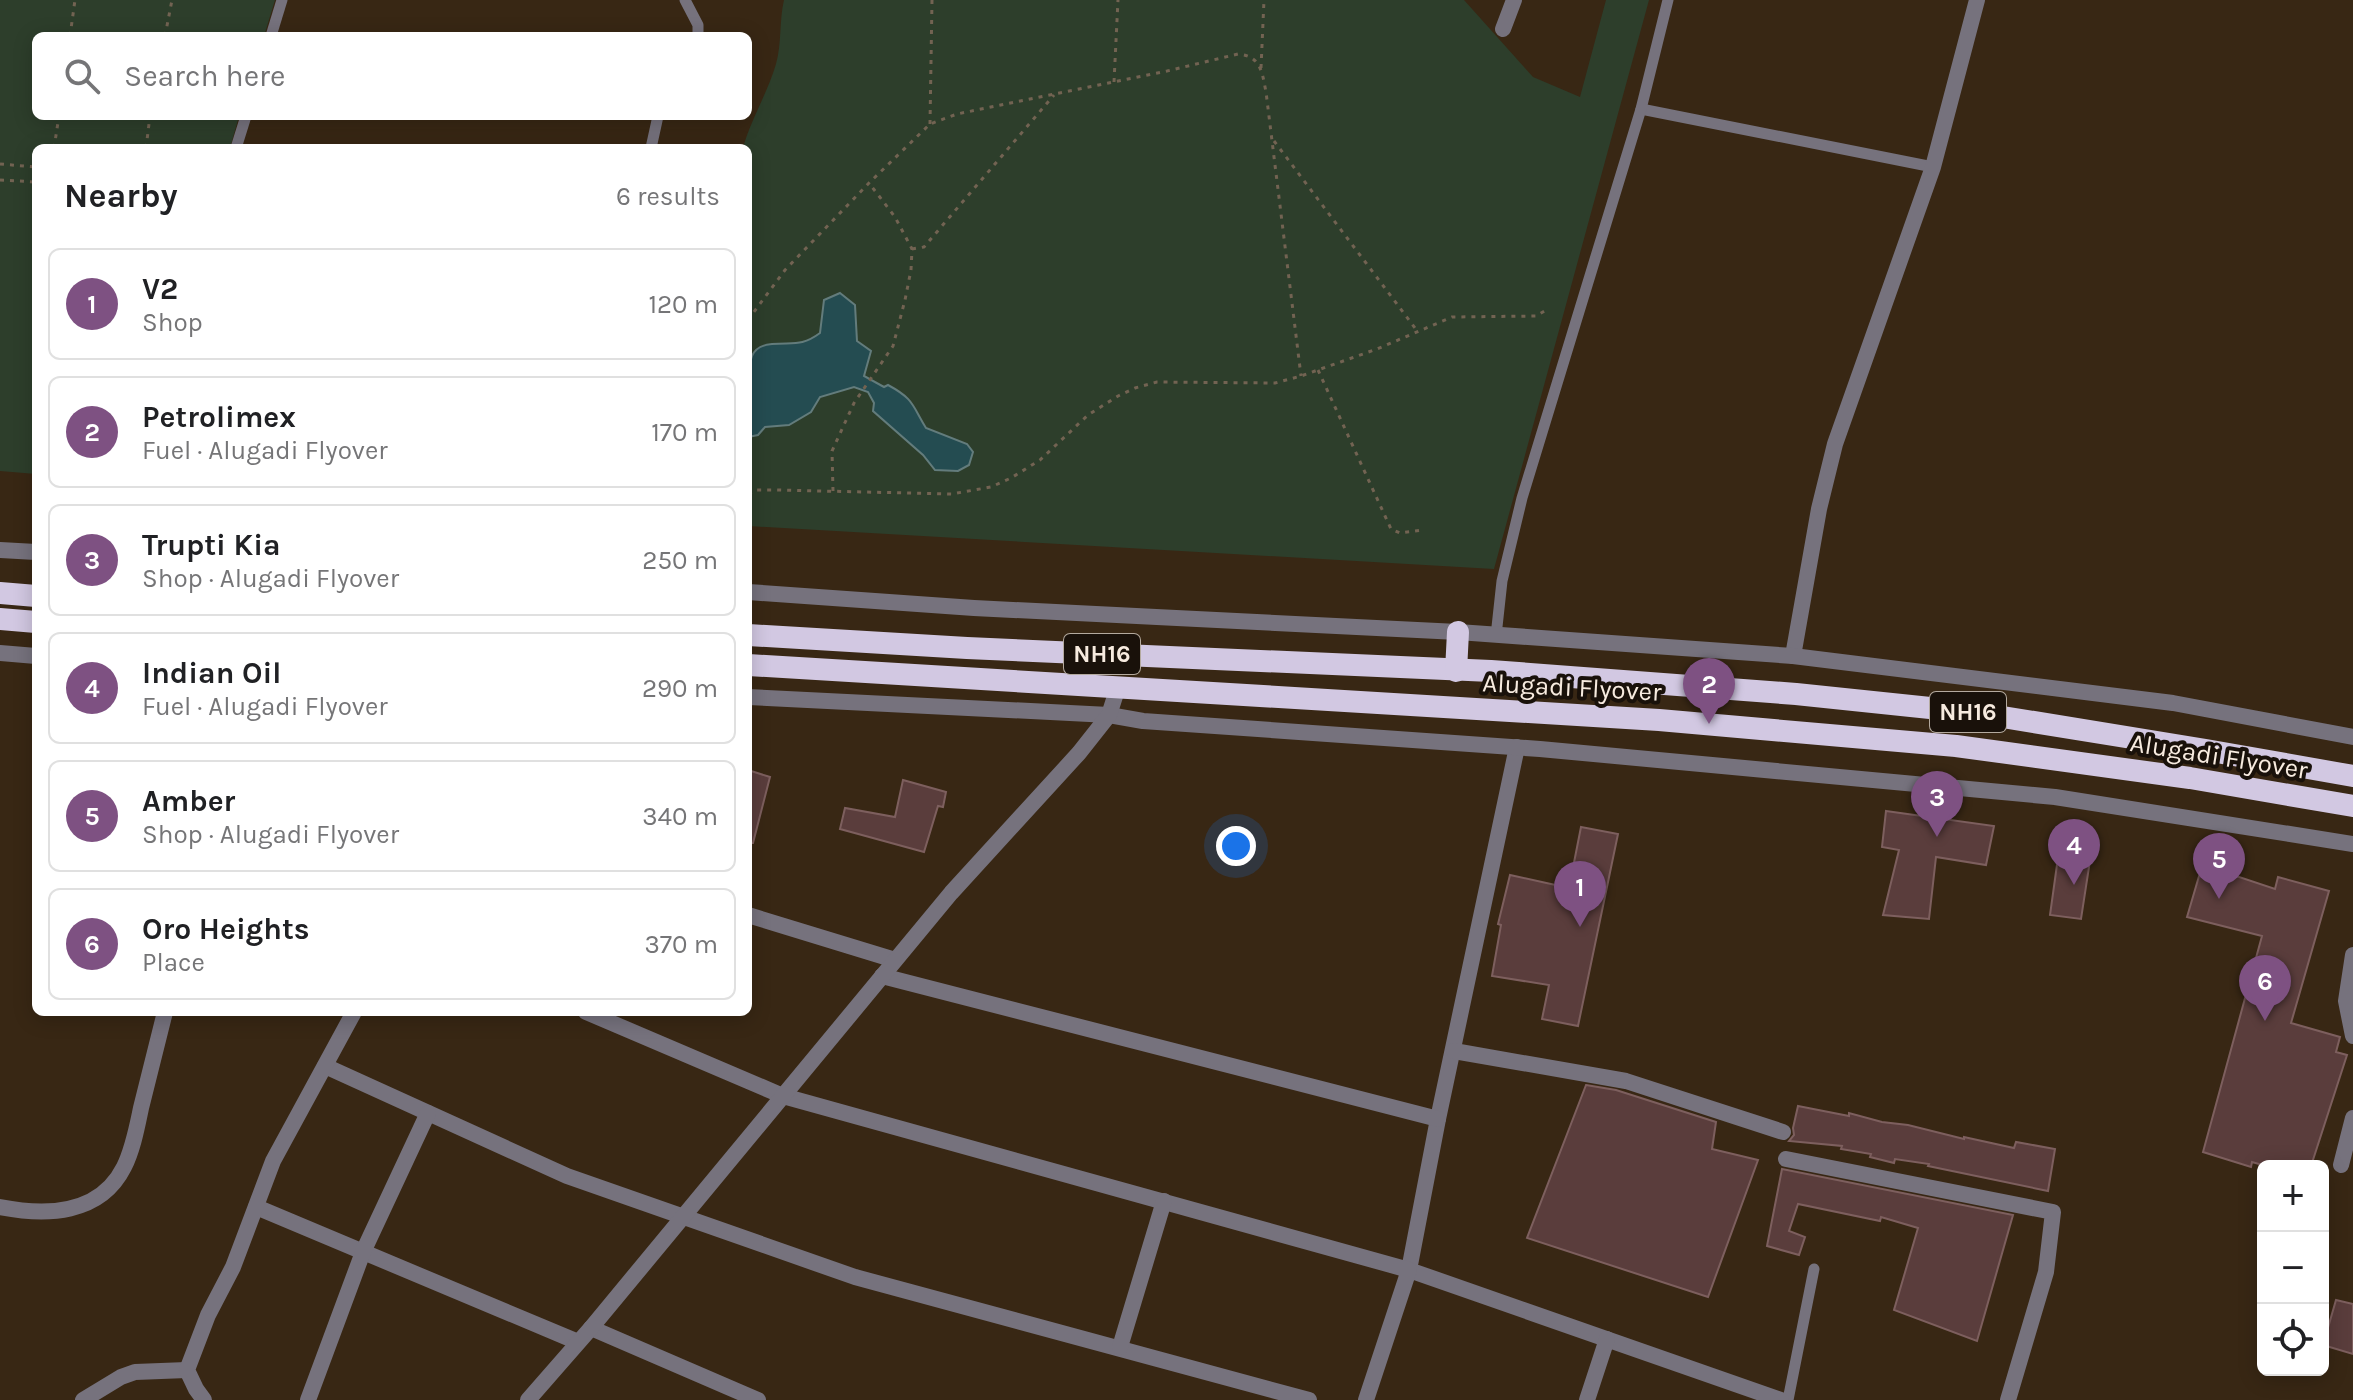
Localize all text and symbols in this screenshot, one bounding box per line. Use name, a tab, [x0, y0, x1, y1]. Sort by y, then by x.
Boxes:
search box	[32, 32, 752, 120]
icon: search	[60, 54, 104, 98]
text: Search here	[124, 58, 285, 94]
text: Nearby	[64, 176, 178, 216]
text: 6 results	[616, 181, 720, 212]
text: V2	[142, 271, 178, 307]
text: 1	[87, 289, 97, 320]
text: 120 m	[648, 289, 718, 320]
text: Shop	[142, 307, 203, 338]
text: Petrolimex	[142, 399, 296, 435]
text: 2	[84, 417, 100, 448]
text: 170 m	[651, 417, 718, 448]
text: Fuel · Alugadi Flyover	[142, 435, 388, 466]
text: Trupti Kia	[142, 527, 281, 563]
text: 3	[84, 545, 100, 576]
text: 250 m	[642, 545, 718, 576]
text: Shop · Alugadi Flyover	[142, 563, 399, 594]
road number: NH16	[1064, 634, 1140, 674]
text: Indian Oil	[142, 655, 281, 691]
pin: 2	[1683, 658, 1735, 724]
street label: Alugadi Flyover	[1482, 667, 1663, 708]
text: 4	[84, 673, 100, 704]
text: 290 m	[642, 673, 718, 704]
text: Fuel · Alugadi Flyover	[142, 691, 388, 722]
road number: NH16	[1930, 692, 2006, 732]
street label: Alugadi Flyover	[2128, 727, 2310, 786]
pin: 3	[1911, 771, 1963, 837]
text: Amber	[142, 783, 235, 819]
text: 5	[84, 801, 100, 832]
text: 340 m	[642, 801, 718, 832]
text: Shop · Alugadi Flyover	[142, 819, 399, 850]
pin: 4	[2048, 819, 2100, 885]
your location	[1216, 826, 1256, 866]
pin: 5	[2193, 833, 2245, 899]
pin: 1	[1554, 861, 1606, 927]
text: Oro Heights	[142, 911, 310, 947]
text: 6	[84, 929, 100, 960]
text: 370 m	[645, 929, 718, 960]
text: Place	[142, 947, 205, 978]
pin: 6	[2239, 955, 2291, 1021]
map controls	[2257, 1160, 2329, 1376]
button: +	[2257, 1160, 2329, 1232]
button: −	[2257, 1232, 2329, 1304]
button: locate	[2257, 1304, 2329, 1376]

